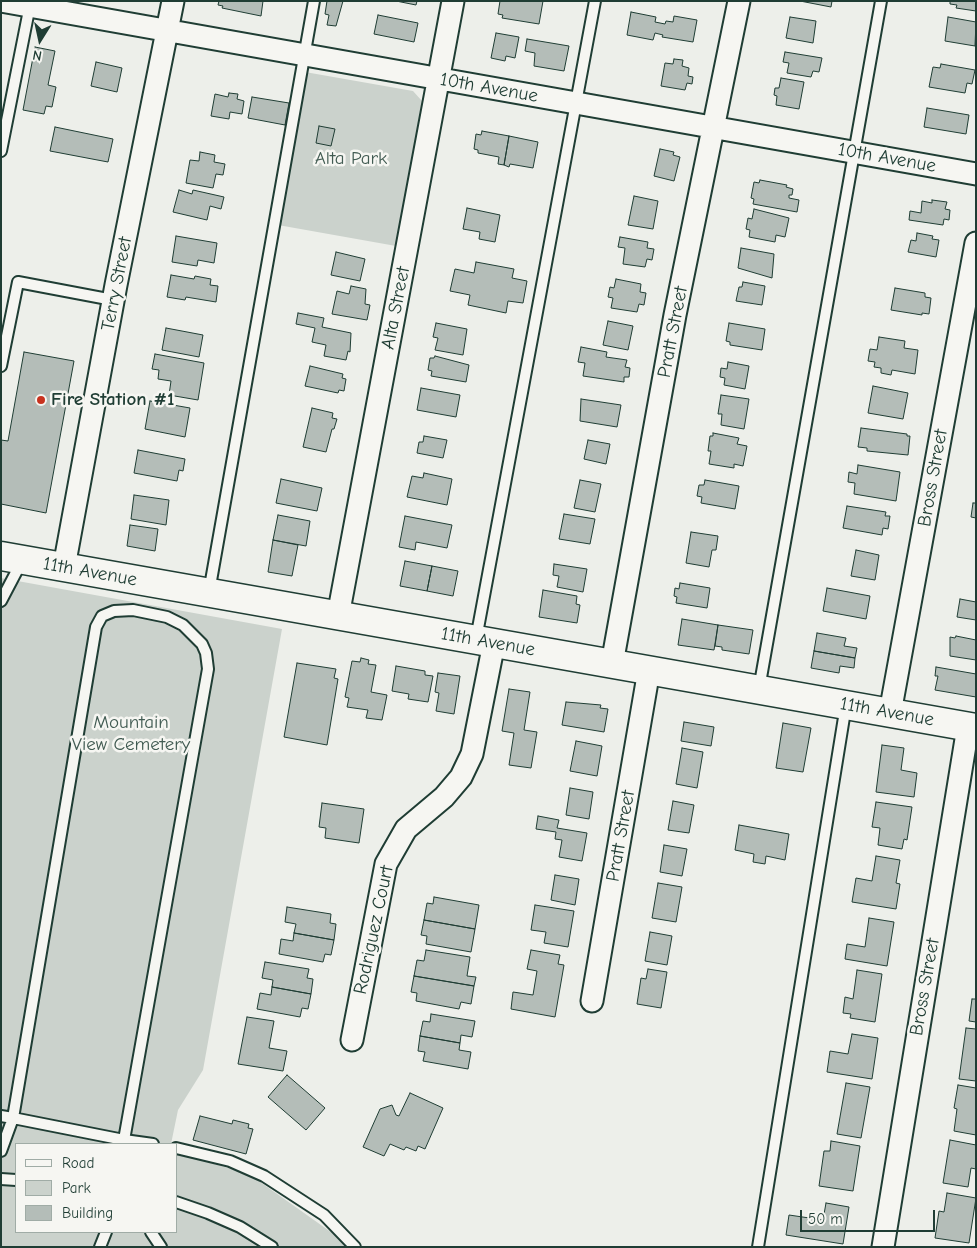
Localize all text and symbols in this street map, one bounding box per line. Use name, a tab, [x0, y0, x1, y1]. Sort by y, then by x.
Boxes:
north arrow	[15, 15, 65, 65]
text: N	[31, 46, 43, 64]
street label: 10th Avenue	[438, 68, 540, 108]
street label: 10th Avenue	[836, 138, 938, 178]
park label: Alta Park	[315, 148, 387, 170]
street label: Terry Street	[97, 235, 137, 333]
street label: Alta Street	[377, 265, 415, 351]
street label: Pratt Street	[653, 284, 693, 380]
place label: Fire Station #1	[51, 389, 174, 411]
marker: Fire Station #1	[35, 394, 47, 406]
street label: Bross Street	[913, 427, 953, 529]
street label: 11th Avenue	[41, 553, 139, 591]
street label: 11th Avenue	[439, 623, 537, 661]
street label: 11th Avenue	[838, 693, 936, 731]
park label: Mountain View Cemetery	[72, 712, 190, 756]
street label: Pratt Street	[602, 789, 640, 883]
street label: Rodriguez Court	[349, 863, 399, 997]
street label: Bross Street	[905, 936, 945, 1038]
legend	[15, 1143, 178, 1233]
text: Road	[62, 1154, 94, 1172]
text: Park	[62, 1179, 91, 1197]
scale bar	[802, 1200, 937, 1232]
text: Building	[62, 1204, 113, 1222]
text: 50 m	[808, 1210, 843, 1228]

